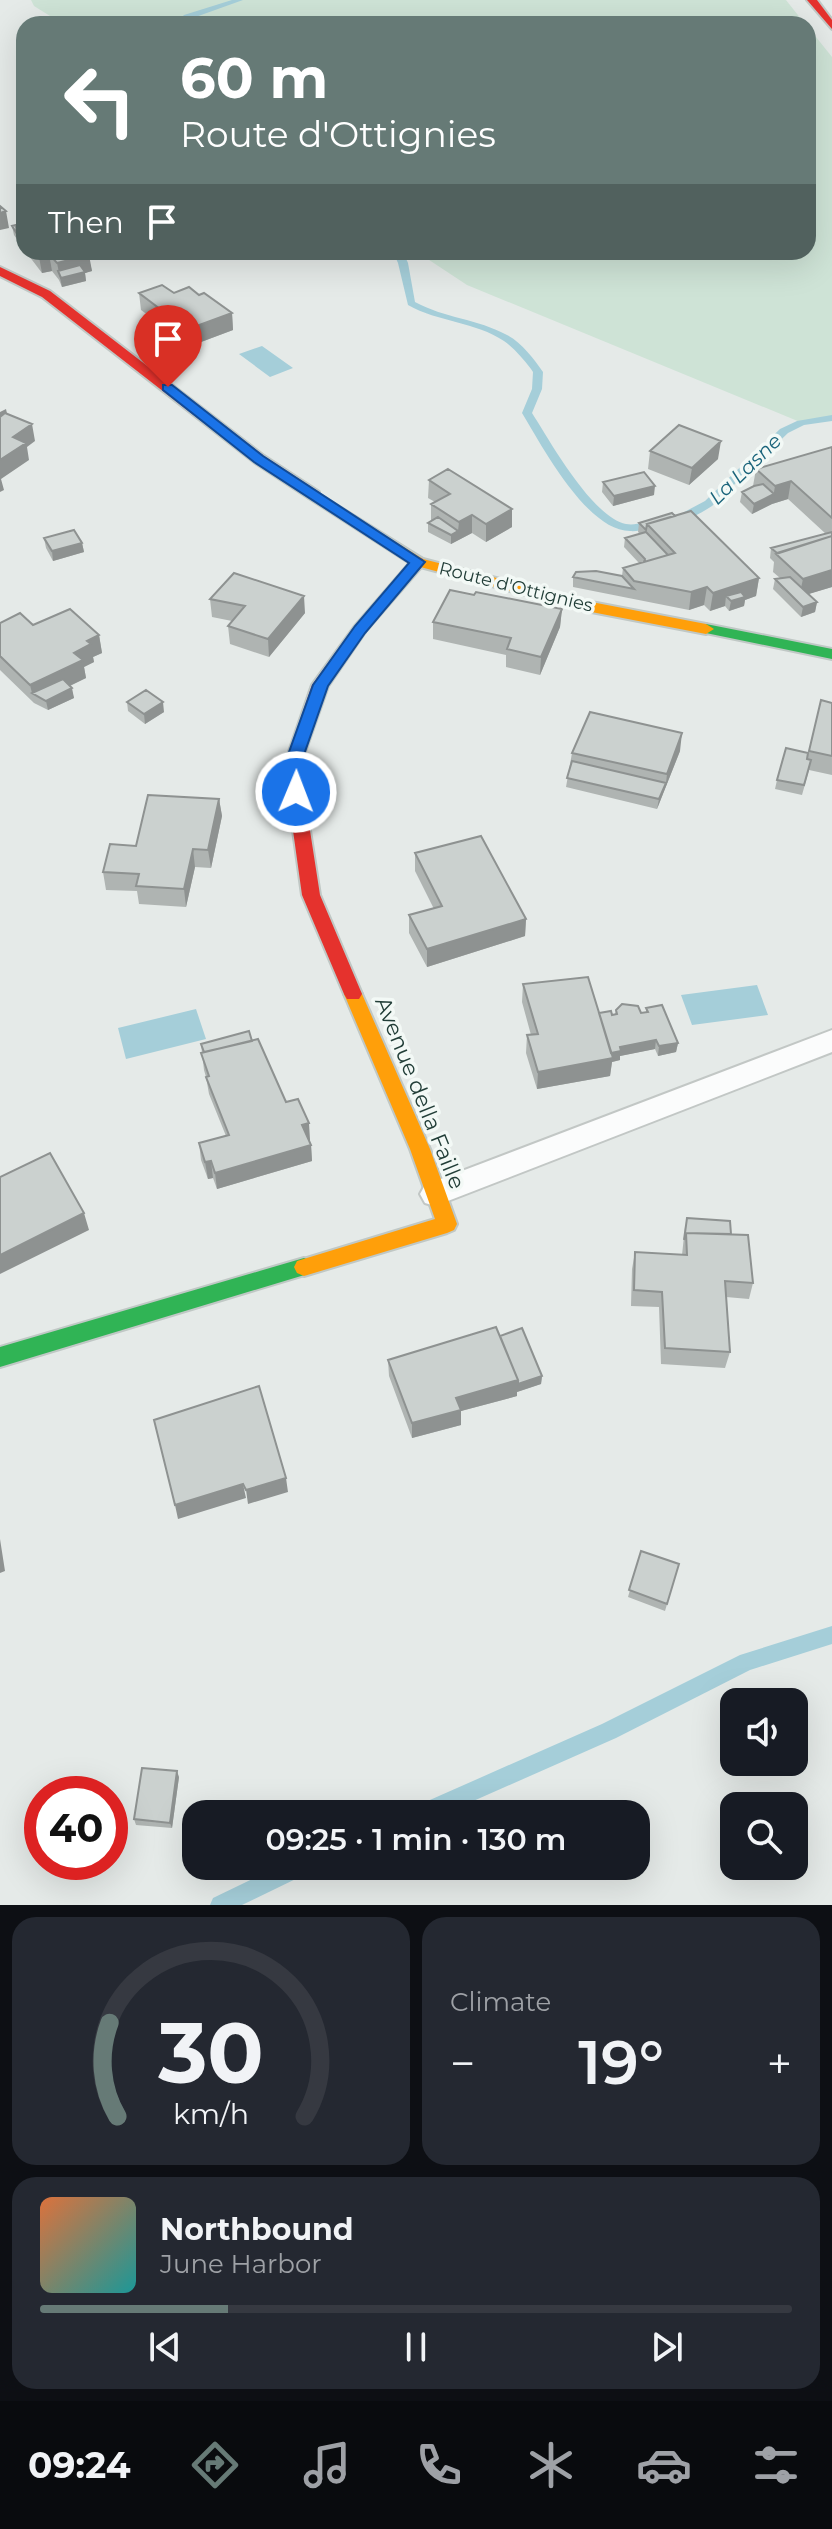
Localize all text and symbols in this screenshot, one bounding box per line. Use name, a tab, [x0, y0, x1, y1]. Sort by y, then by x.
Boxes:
text: 60 m	[180, 44, 328, 112]
icon: left	[48, 48, 152, 152]
text: Route d'Ottignies	[180, 112, 496, 156]
icon: arrive	[140, 200, 184, 244]
text: Then	[48, 204, 124, 241]
pin	[134, 305, 202, 387]
icon: arrive	[146, 317, 190, 361]
water label: La Lasne	[704, 429, 786, 509]
street label: Route d'Ottignies	[437, 557, 595, 617]
position arrow	[254, 750, 338, 834]
street label: Avenue della Faille	[369, 993, 471, 1193]
map controls	[720, 1688, 808, 1880]
button: sound	[720, 1688, 808, 1776]
speed limit sign: 40	[24, 1776, 128, 1880]
button: search	[720, 1792, 808, 1880]
text: 09:25 · 1 min · 130 m	[266, 1821, 566, 1858]
text: Climate	[450, 1986, 551, 2018]
text: 30	[157, 2002, 264, 2104]
text: 19°	[578, 2026, 664, 2099]
text: −	[450, 2036, 475, 2090]
text: +	[767, 2036, 792, 2090]
text: km/h	[173, 2096, 249, 2131]
text: Northbound	[160, 2211, 354, 2248]
text: June Harbor	[160, 2248, 322, 2280]
icon: previous	[143, 2325, 187, 2369]
icon: pause	[394, 2325, 438, 2369]
icon: next	[645, 2325, 689, 2369]
icon: directions	[187, 2437, 243, 2493]
icon: music	[299, 2437, 355, 2493]
icon: phone	[411, 2437, 467, 2493]
icon: climate	[523, 2437, 579, 2493]
icon: car	[636, 2437, 692, 2493]
icon: filters	[748, 2437, 804, 2493]
text: 09:24	[28, 2443, 131, 2487]

